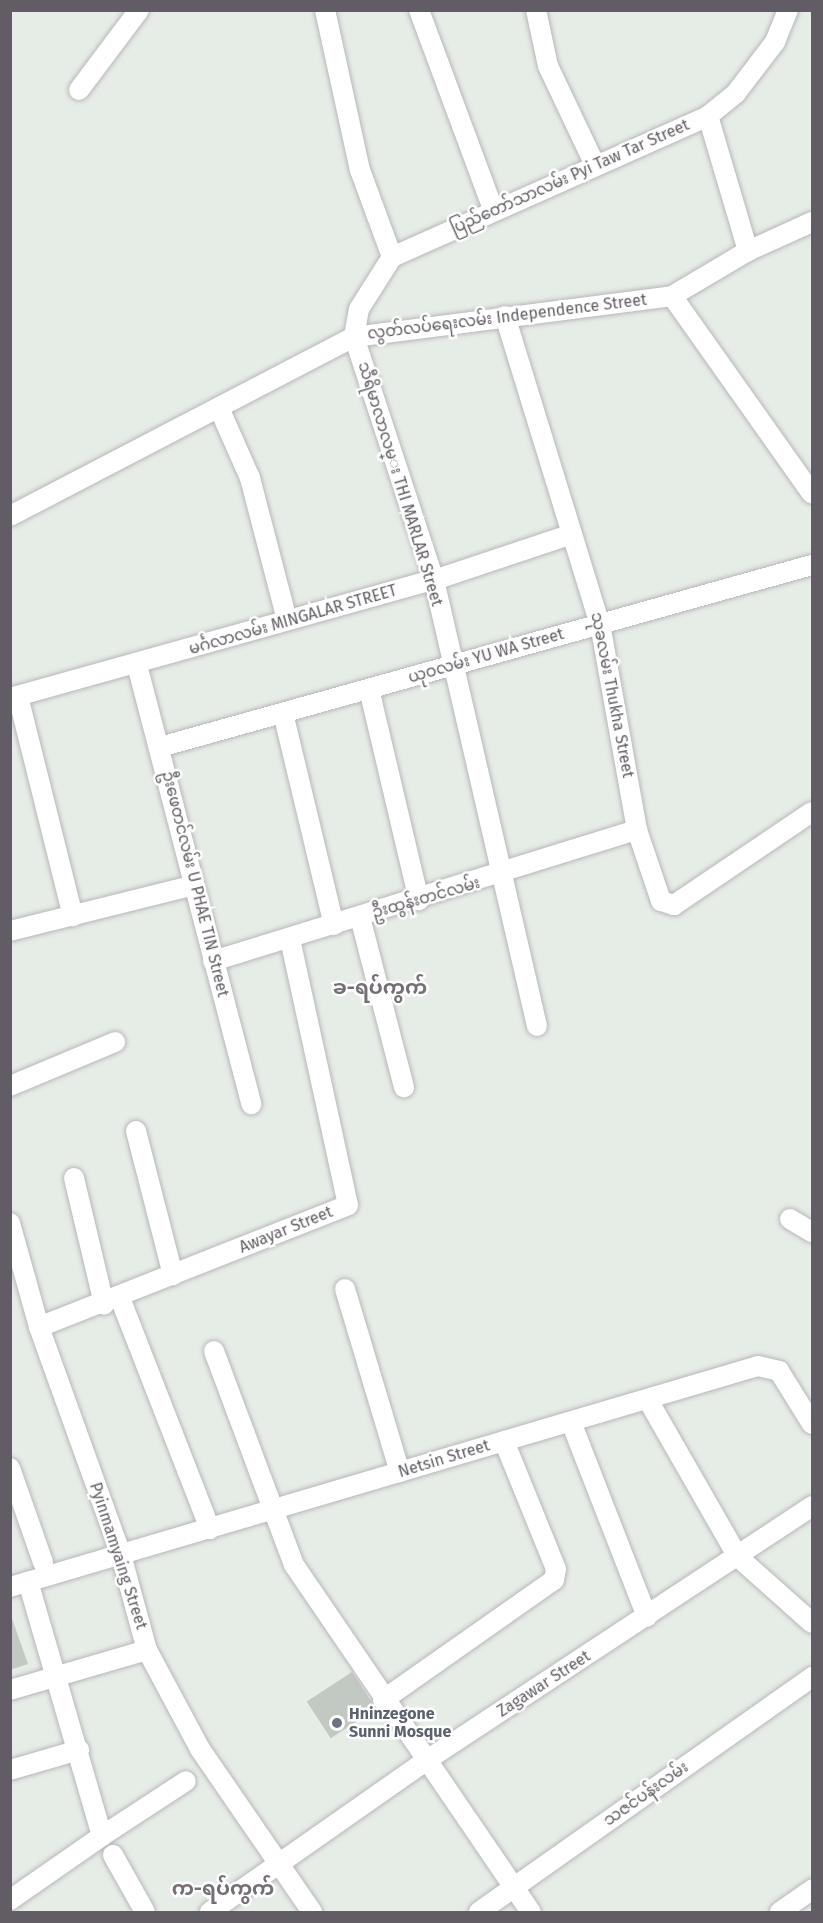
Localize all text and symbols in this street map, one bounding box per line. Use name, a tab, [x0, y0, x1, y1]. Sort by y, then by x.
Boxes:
street label: ပြည်တော်သာလမ်း Pyi Taw Tar Street	[448, 116, 692, 238]
street label: လွတ်လပ်ရေးလမ်း Independence Street	[366, 290, 648, 344]
street label: သီရိမာလာလမ္း THI MARLAR Street	[354, 360, 446, 608]
street label: မင်္ဂလာလမ်း MINGALAR STREET	[187, 581, 399, 659]
street label: သုခလမ်း Thukha Street	[587, 611, 637, 779]
street label: ယုဝလမ်း YU WA Street	[406, 625, 566, 687]
street label: ဦးဖေတင်လမ်း U PHAE TIN Street	[158, 769, 232, 999]
street label: ဦးထွန်းတင်လမ်း	[370, 873, 482, 923]
district label: ခ-ရပ်ကွက်	[333, 975, 427, 999]
street label: Awayar Street	[236, 1203, 336, 1257]
street label: Netsin Street	[396, 1436, 492, 1482]
street label: Pyinmamyaing Street	[85, 1480, 151, 1632]
street label: Zagawar Street	[494, 1647, 594, 1721]
place label: Hninzegone Sunni Mosque	[349, 1704, 451, 1742]
marker: Hninzegone Sunni Mosque	[330, 1716, 344, 1730]
street label: သဇင်ပန်းလမ်း	[600, 1758, 692, 1830]
district label: က-ရပ်ကွက်	[172, 1876, 274, 1900]

